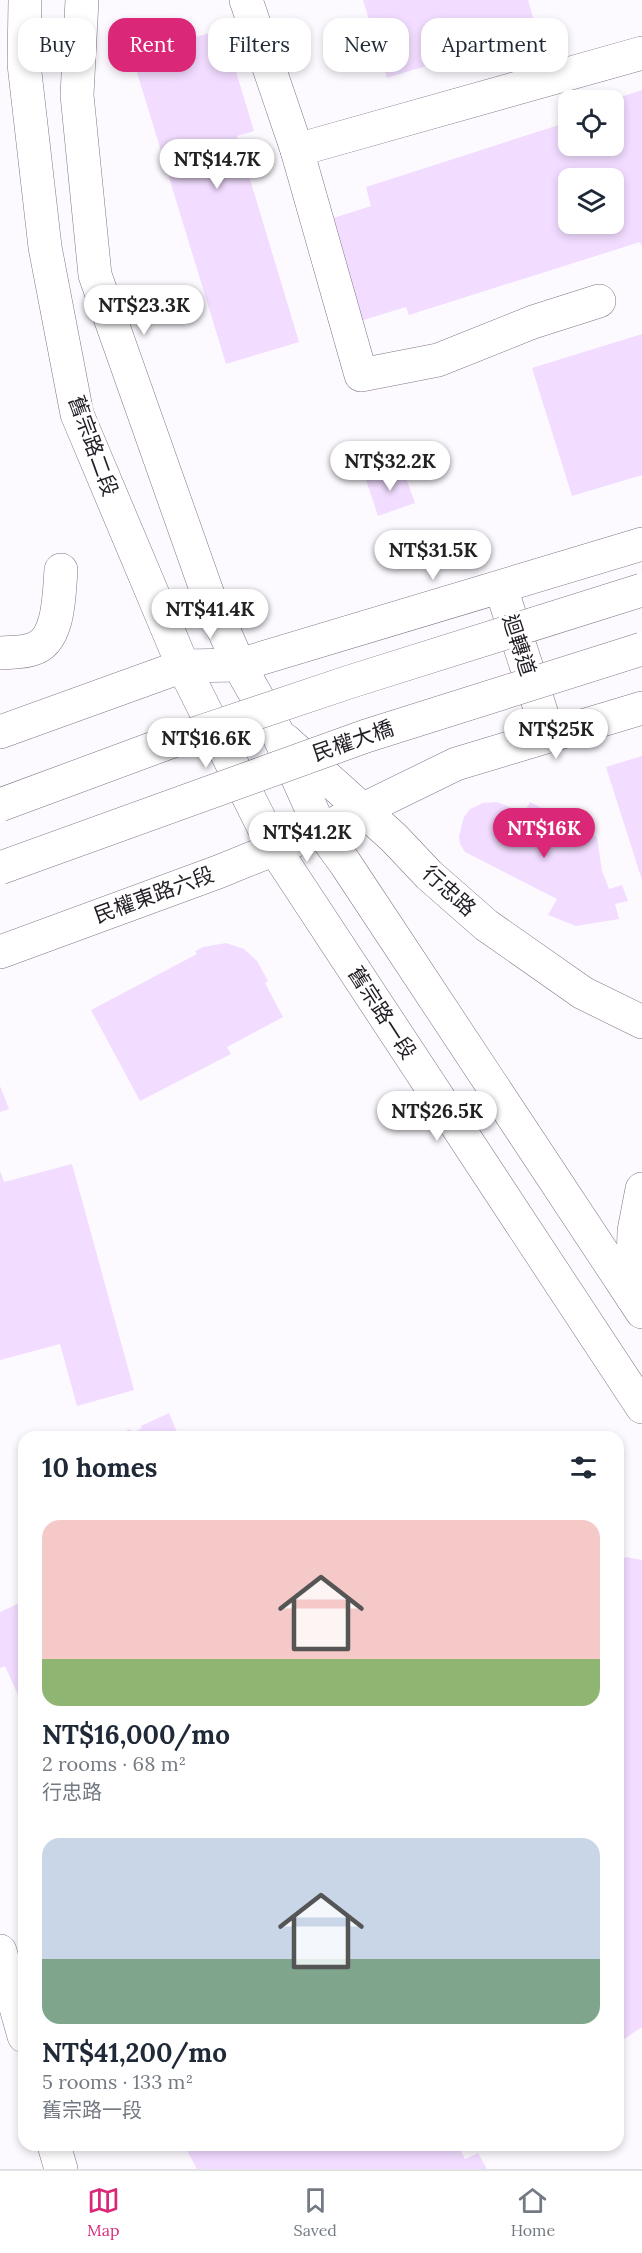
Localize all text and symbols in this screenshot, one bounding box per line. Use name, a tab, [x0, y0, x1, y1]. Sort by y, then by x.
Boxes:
chip: Buy	[18, 18, 96, 72]
chip: Rent	[108, 18, 196, 72]
chip: Filters	[208, 18, 311, 72]
chip: New	[323, 18, 409, 72]
chip: Apartment	[421, 18, 568, 72]
map controls	[558, 90, 624, 234]
button: locate	[558, 90, 624, 156]
pin: NT$14.7K	[155, 139, 279, 190]
text: NT$14.7K	[174, 146, 260, 171]
button: layers	[558, 168, 624, 234]
pin: NT$23.3K	[82, 285, 206, 336]
text: NT$23.3K	[98, 292, 190, 317]
street label: 舊宗路二段	[63, 392, 124, 500]
pin: NT$32.2K	[328, 441, 452, 492]
text: NT$32.2K	[344, 448, 436, 473]
pin: NT$31.5K	[371, 530, 495, 581]
text: NT$31.5K	[388, 537, 478, 562]
pin: NT$41.4K	[148, 589, 272, 640]
text: NT$41.4K	[165, 596, 255, 621]
street label: 迴轉道	[497, 611, 542, 679]
pin: NT$25K	[507, 709, 605, 760]
street label: 民權大橋	[309, 714, 397, 767]
text: NT$25K	[518, 716, 594, 741]
pin: NT$16.6K	[144, 718, 268, 769]
text: NT$16.6K	[161, 725, 251, 750]
pin: NT$16K	[495, 808, 593, 859]
pin: NT$41.2K	[245, 812, 369, 863]
text: NT$16K	[507, 815, 581, 840]
text: NT$41.2K	[263, 819, 351, 844]
street label: 民權東路六段	[90, 860, 218, 929]
street label: 行忠路	[417, 860, 482, 922]
street label: 舊宗路一段	[343, 961, 422, 1064]
pin: NT$26.5K	[375, 1091, 499, 1142]
text: NT$26.5K	[391, 1098, 483, 1123]
text: 10 homes	[42, 1451, 157, 1484]
icon: filters	[567, 1451, 600, 1484]
icon: home	[267, 1559, 375, 1667]
text: NT$16,000/mo	[42, 1718, 230, 1751]
text: 2 rooms · 68 m²	[42, 1751, 186, 1776]
text: 行忠路	[42, 1779, 102, 1804]
icon: home	[267, 1877, 375, 1985]
text: NT$41,200/mo	[42, 2036, 227, 2069]
text: 5 rooms · 133 m²	[42, 2069, 193, 2094]
text: 舊宗路一段	[42, 2097, 142, 2122]
tab: Map	[87, 2184, 120, 2240]
tab: Saved	[294, 2184, 337, 2240]
tab: Home	[511, 2184, 555, 2240]

